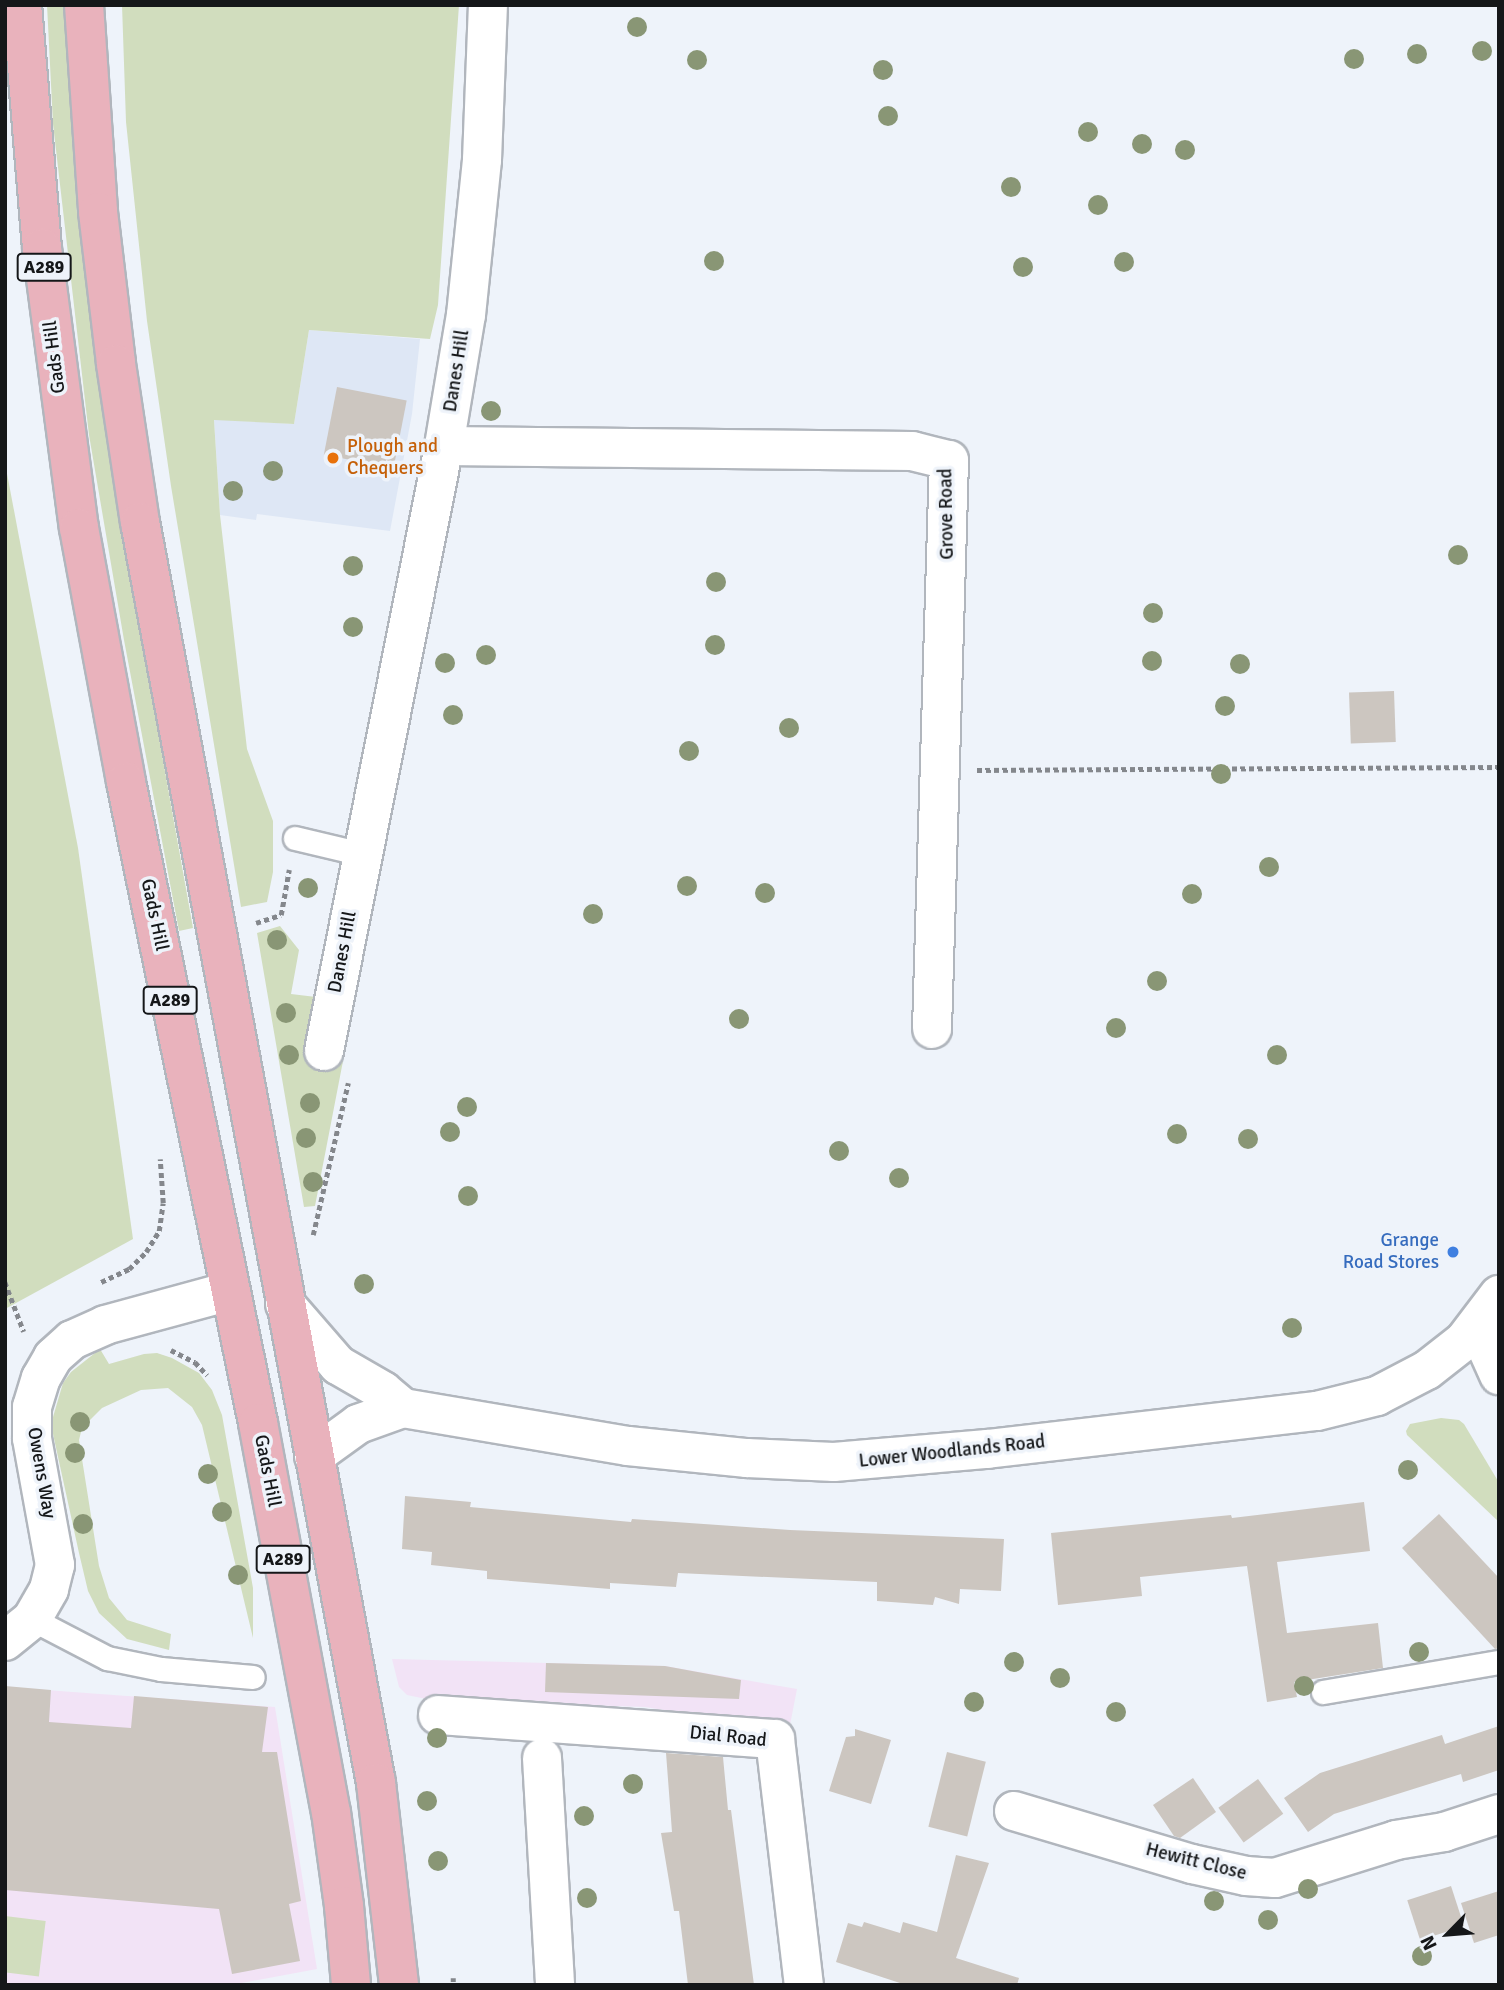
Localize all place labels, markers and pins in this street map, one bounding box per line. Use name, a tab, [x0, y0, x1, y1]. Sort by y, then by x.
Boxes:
place label: Plough and Chequers	[347, 436, 438, 480]
marker: Plough and Chequers	[325, 450, 341, 466]
place label: Grange Road Stores	[1343, 1230, 1439, 1274]
marker: Grange Road Stores	[1445, 1244, 1461, 1260]

